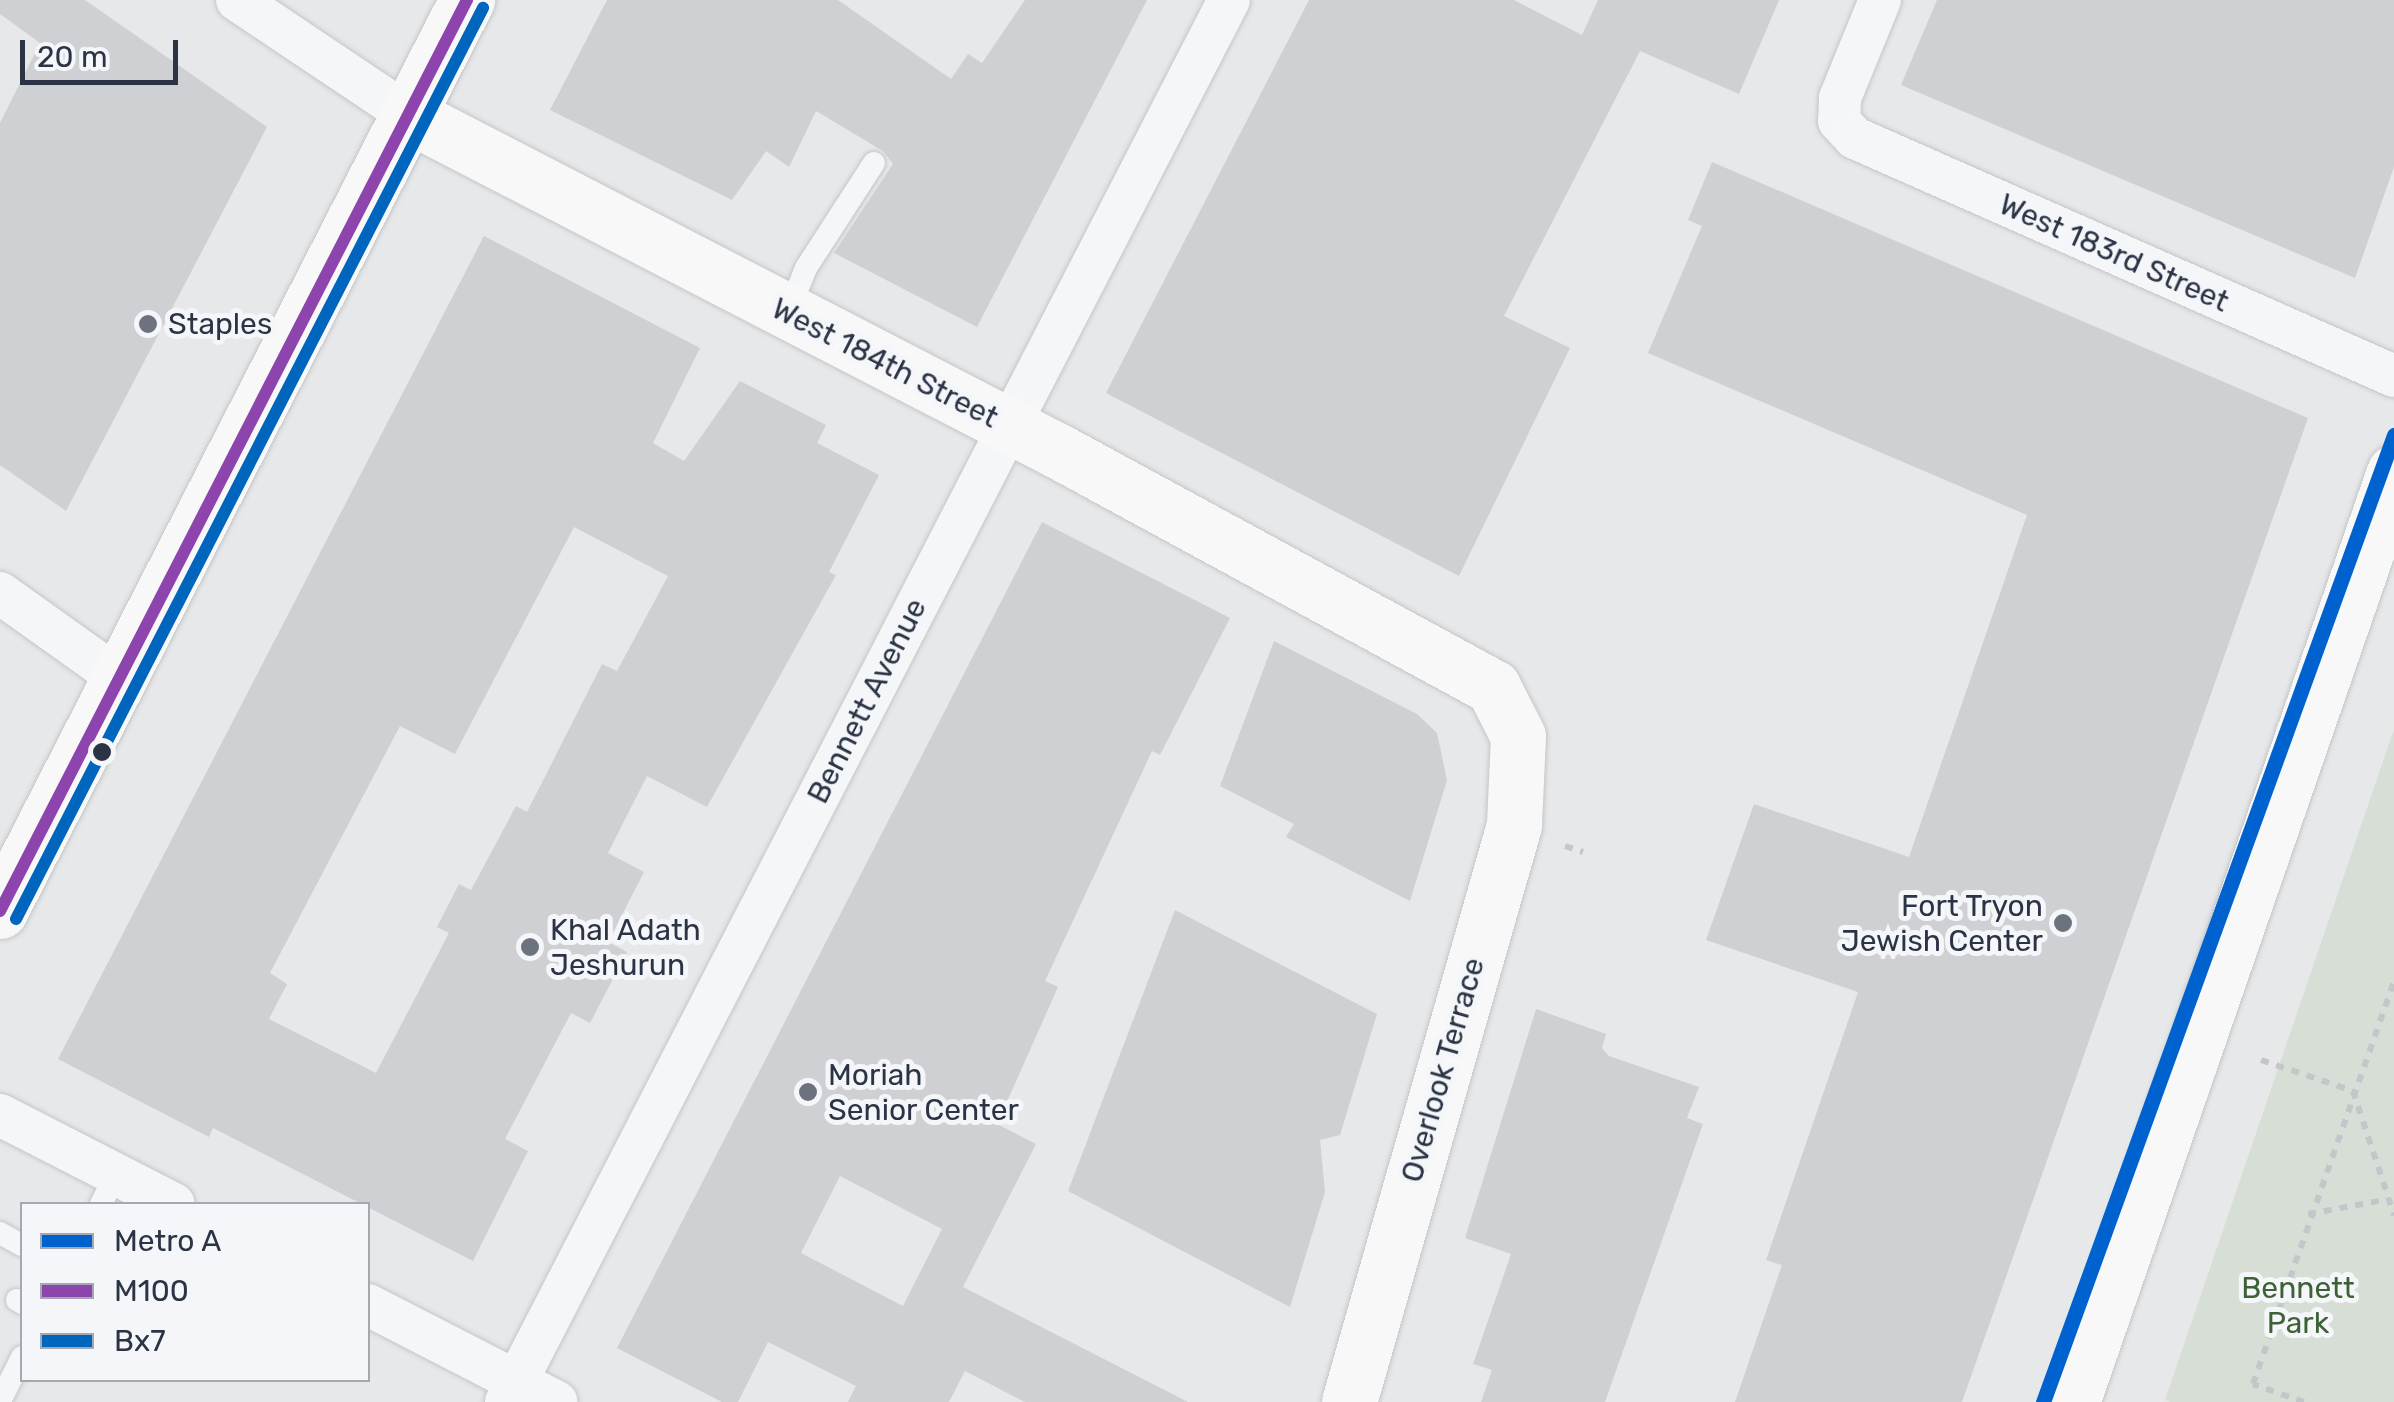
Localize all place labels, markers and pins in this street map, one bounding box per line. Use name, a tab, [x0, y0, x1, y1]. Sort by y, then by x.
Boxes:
place label: Staples	[168, 306, 272, 342]
marker: Staples	[137, 313, 159, 335]
unlabelled marker	[92, 742, 112, 762]
place label: Fort Tryon Jewish Center	[1841, 888, 2043, 958]
place label: Khal Adath Jeshurun	[550, 912, 702, 982]
marker: Fort Tryon Jewish Center	[2052, 912, 2074, 934]
marker: Khal Adath Jeshurun	[519, 936, 541, 958]
place label: Moriah Senior Center	[828, 1057, 1020, 1128]
marker: Moriah Senior Center	[797, 1081, 819, 1103]

